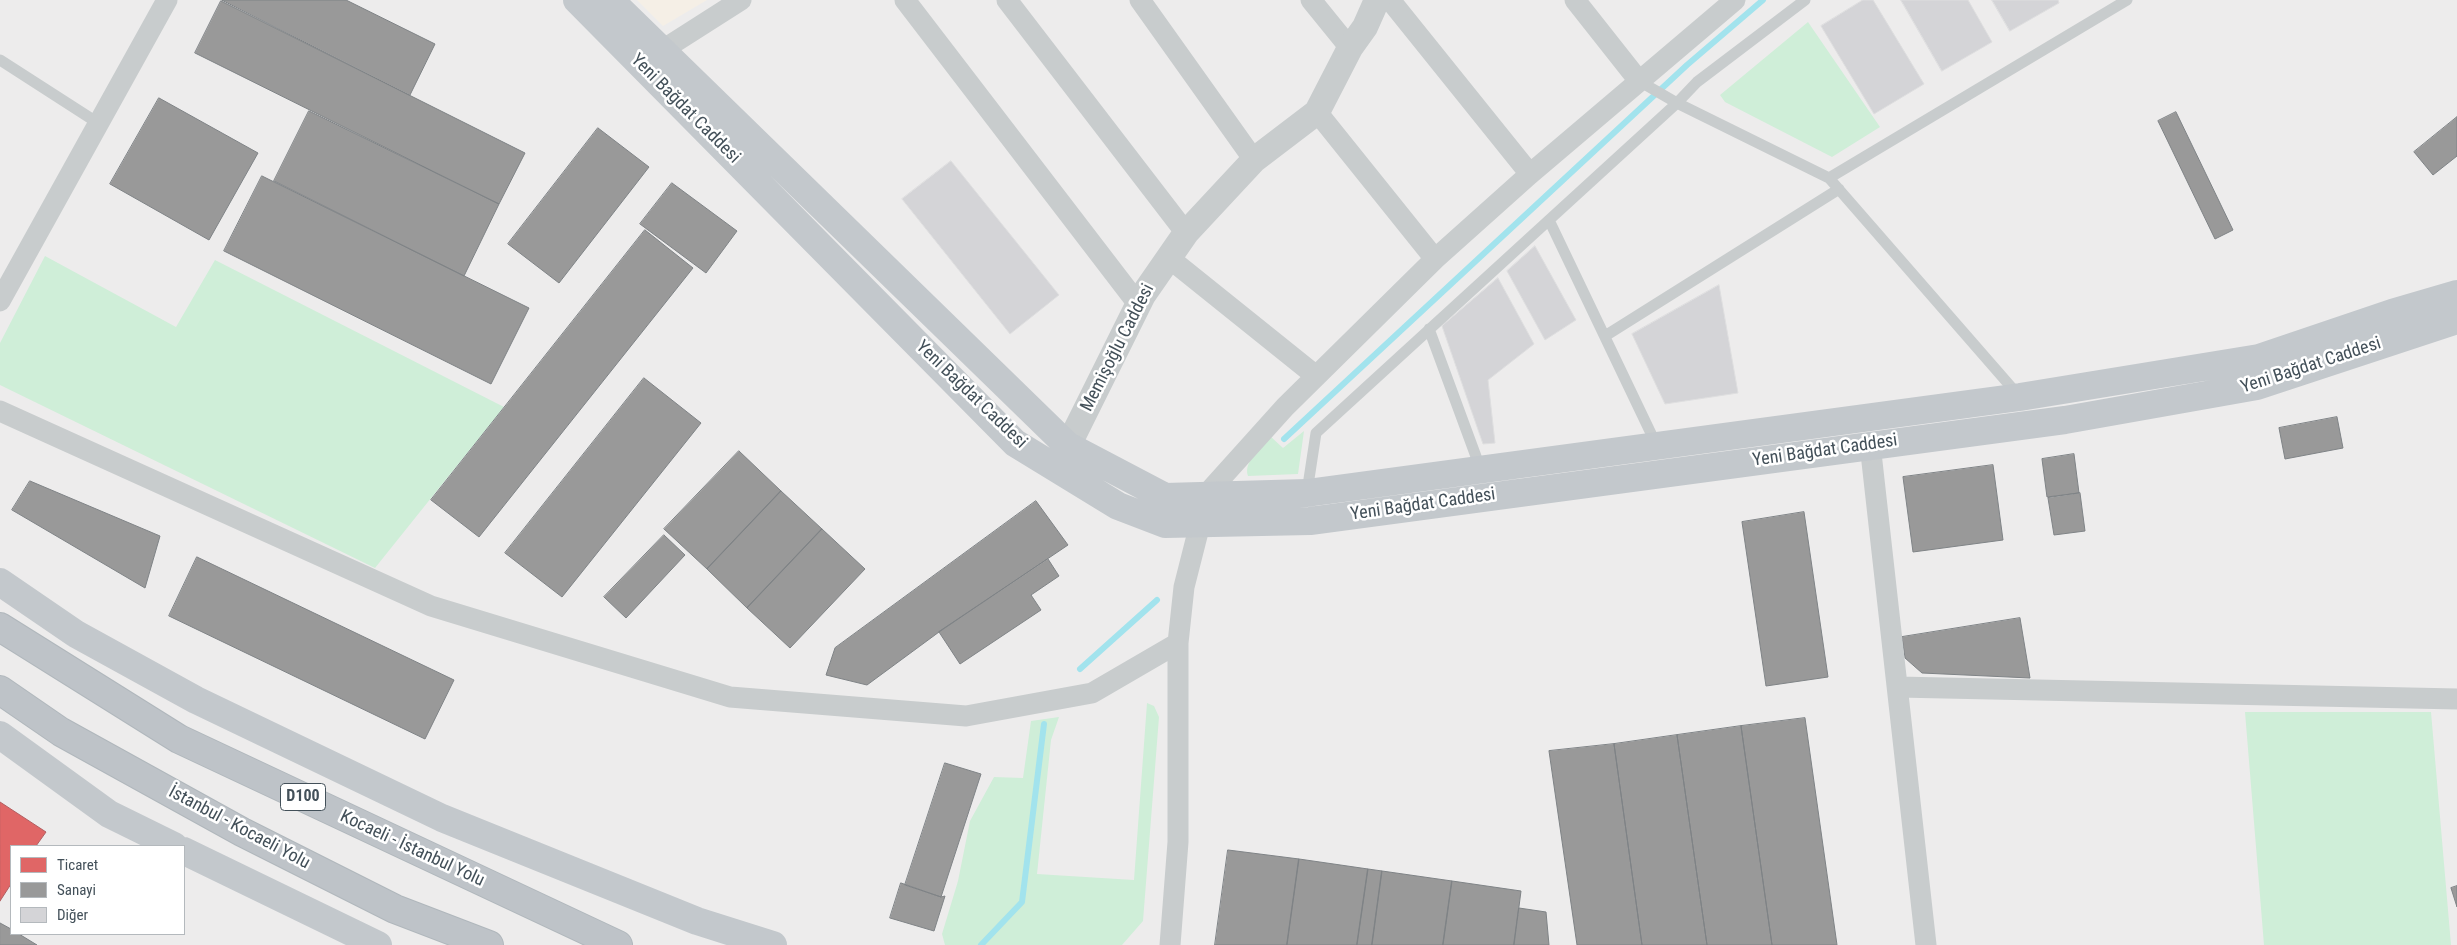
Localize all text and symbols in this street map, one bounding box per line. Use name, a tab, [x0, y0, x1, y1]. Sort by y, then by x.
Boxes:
street label: Yeni Bağdat Caddesi	[626, 50, 744, 168]
street label: Memişoğlu Caddesi	[1077, 281, 1159, 415]
street label: Yeni Bağdat Caddesi	[2238, 333, 2384, 399]
street label: Yeni Bağdat Caddesi	[911, 336, 1031, 454]
street label: Yeni Bağdat Caddesi	[1751, 430, 1899, 472]
street label: Yeni Bağdat Caddesi	[1349, 484, 1497, 526]
street label: İstanbul - Kocaeli Yolu	[165, 782, 313, 874]
road number: D100	[280, 784, 326, 810]
street label: Kocaeli - İstanbul Yolu	[336, 806, 488, 892]
legend	[10, 845, 185, 935]
text: Ticaret	[57, 856, 98, 874]
text: Sanayi	[57, 881, 96, 899]
text: Diğer	[57, 906, 88, 924]

